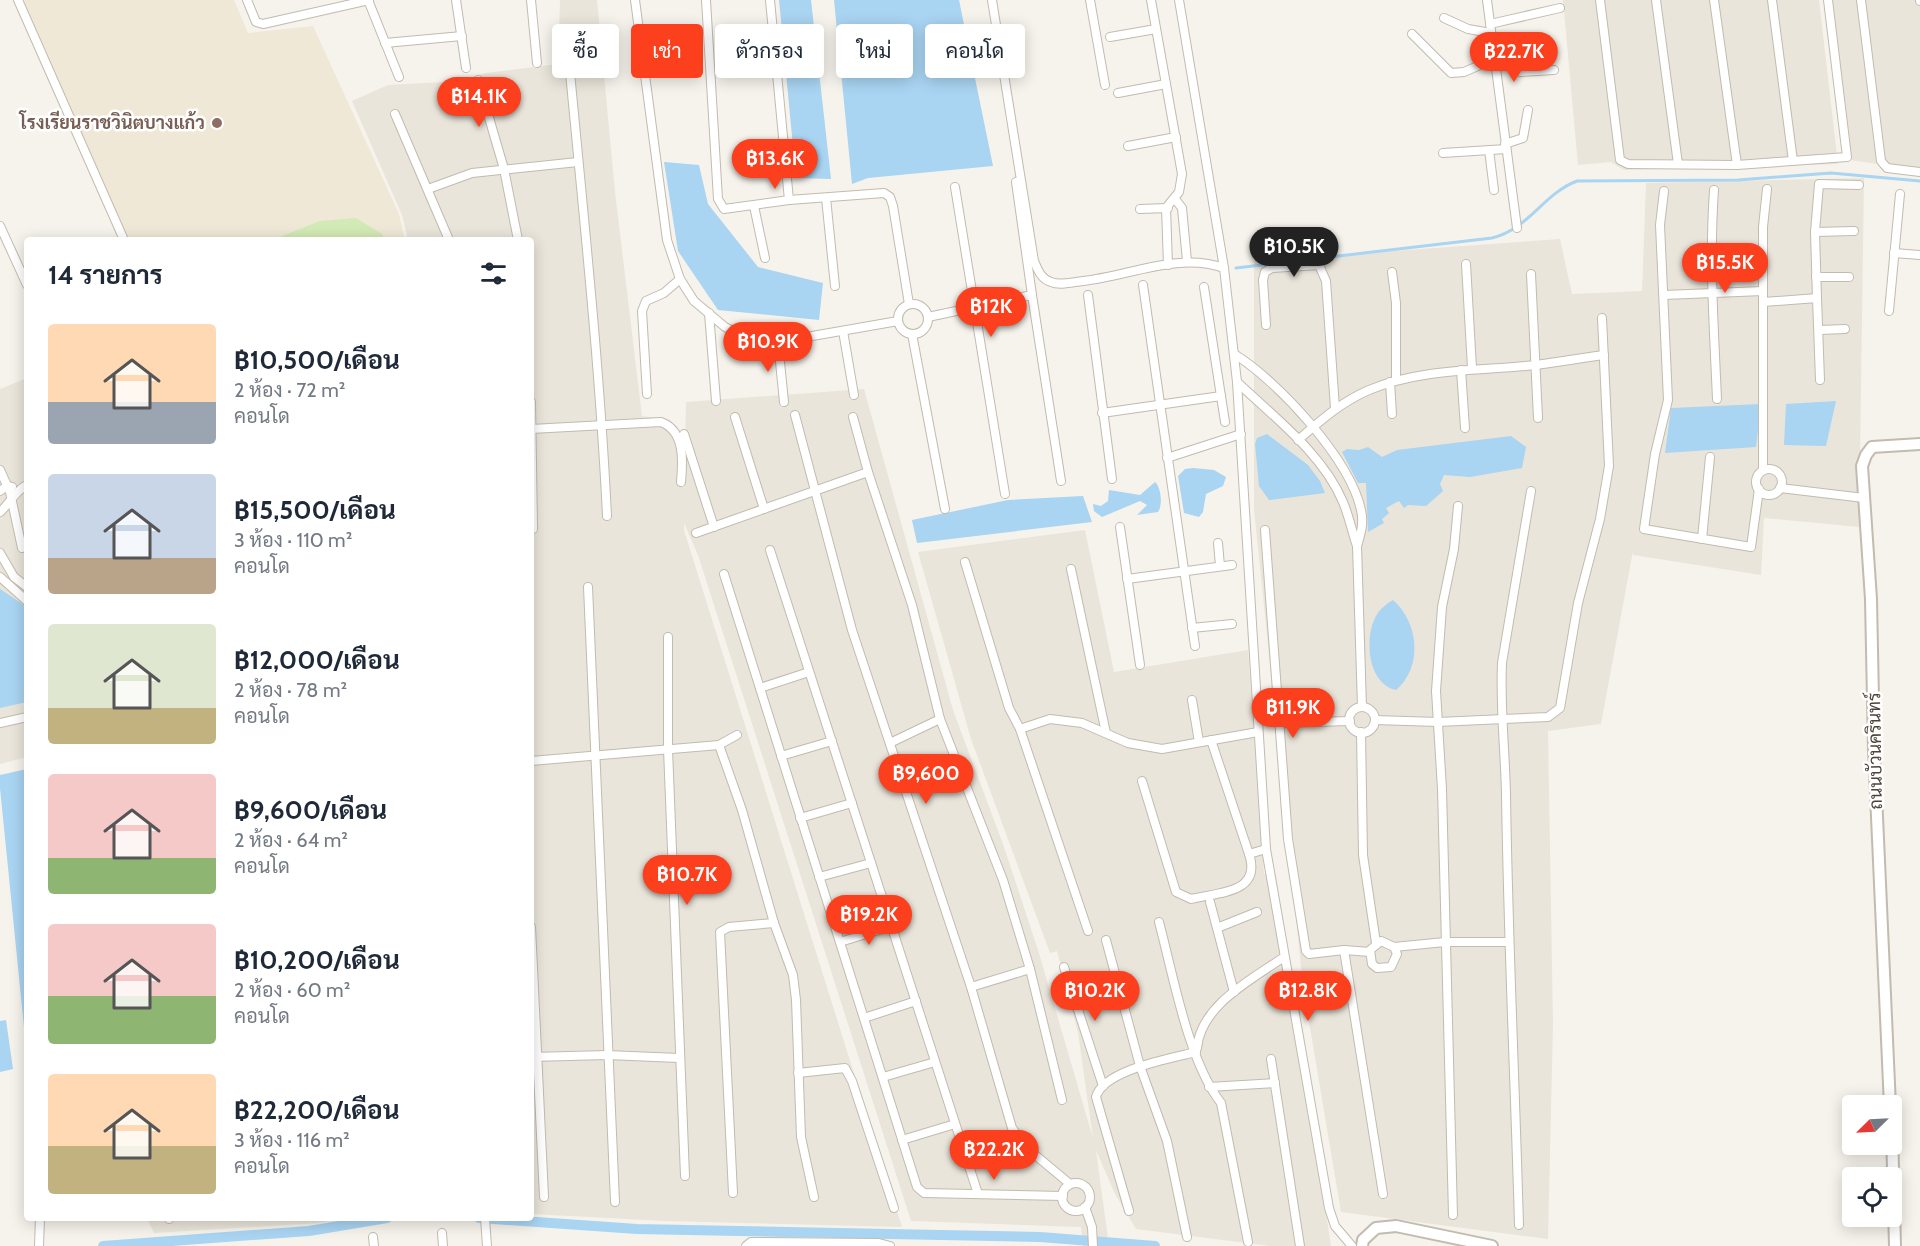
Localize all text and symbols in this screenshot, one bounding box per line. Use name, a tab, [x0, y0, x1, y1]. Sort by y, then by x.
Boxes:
chip: ซื้อ	[552, 24, 619, 78]
chip: เช่า	[631, 24, 703, 78]
chip: ตัวกรอง	[715, 24, 824, 78]
chip: ใหม่	[836, 24, 913, 78]
chip: คอนโด	[925, 24, 1025, 78]
pin: ฿22.7K	[1465, 32, 1563, 83]
text: ฿22.7K	[1484, 39, 1544, 63]
pin: ฿14.1K	[430, 77, 528, 128]
text: ฿14.1K	[451, 84, 507, 108]
place label: โรงเรียนราชวินิตบางแก้ว	[18, 110, 205, 134]
marker: โรงเรียนราชวินิตบางแก้ว	[210, 116, 224, 130]
pin: ฿13.6K	[726, 139, 824, 190]
text: ฿13.6K	[746, 146, 804, 170]
pin: ฿10.5K	[1245, 227, 1343, 278]
text: ฿10.5K	[1263, 234, 1325, 258]
pin: ฿15.5K	[1676, 243, 1774, 294]
text: ฿15.5K	[1696, 250, 1754, 274]
icon: filters	[477, 257, 510, 290]
text: 14 รายการ	[48, 259, 163, 291]
pin: ฿12K	[955, 287, 1027, 338]
text: ฿12K	[970, 294, 1012, 318]
pin: ฿10.9K	[719, 322, 817, 373]
text: ฿10.9K	[737, 329, 799, 353]
text: ฿10,500/เดือน	[234, 344, 400, 376]
icon: home	[96, 348, 168, 420]
text: 2 ห้อง · 72 m²	[234, 378, 346, 402]
text: คอนโด	[234, 404, 290, 428]
text: ฿15,500/เดือน	[234, 494, 396, 526]
icon: home	[96, 498, 168, 570]
text: 3 ห้อง · 110 m²	[234, 528, 352, 552]
text: คอนโด	[234, 554, 290, 578]
text: ฿12,000/เดือน	[234, 644, 400, 676]
icon: home	[96, 648, 168, 720]
text: 2 ห้อง · 78 m²	[234, 678, 347, 702]
pin: ฿11.9K	[1244, 688, 1342, 739]
street label: ถนนบัวนครินทร์	[1861, 692, 1887, 810]
text: ฿11.9K	[1266, 695, 1320, 719]
text: คอนโด	[234, 704, 290, 728]
pin: ฿9,600	[877, 754, 975, 805]
text: ฿9,600	[892, 761, 960, 785]
text: ฿9,600/เดือน	[234, 794, 387, 826]
icon: home	[96, 798, 168, 870]
text: 2 ห้อง · 64 m²	[234, 828, 348, 852]
text: คอนโด	[234, 854, 290, 878]
pin: ฿10.7K	[638, 855, 736, 906]
text: ฿10.7K	[657, 862, 717, 886]
pin: ฿19.2K	[820, 895, 918, 946]
text: ฿19.2K	[840, 902, 898, 926]
text: ฿10,200/เดือน	[234, 944, 400, 976]
icon: home	[96, 948, 168, 1020]
pin: ฿10.2K	[1046, 971, 1144, 1022]
pin: ฿12.8K	[1259, 971, 1357, 1022]
text: 2 ห้อง · 60 m²	[234, 978, 350, 1002]
text: ฿10.2K	[1065, 978, 1125, 1002]
text: ฿12.8K	[1278, 978, 1338, 1002]
text: คอนโด	[234, 1004, 290, 1028]
text: ฿22,200/เดือน	[234, 1094, 400, 1126]
north arrow	[1842, 1095, 1902, 1155]
map controls	[1842, 1095, 1902, 1227]
icon: home	[96, 1098, 168, 1170]
text: 3 ห้อง · 116 m²	[234, 1128, 350, 1152]
pin: ฿22.2K	[945, 1130, 1043, 1181]
text: ฿22.2K	[964, 1137, 1024, 1161]
text: คอนโด	[234, 1154, 290, 1178]
button: locate	[1842, 1167, 1902, 1227]

